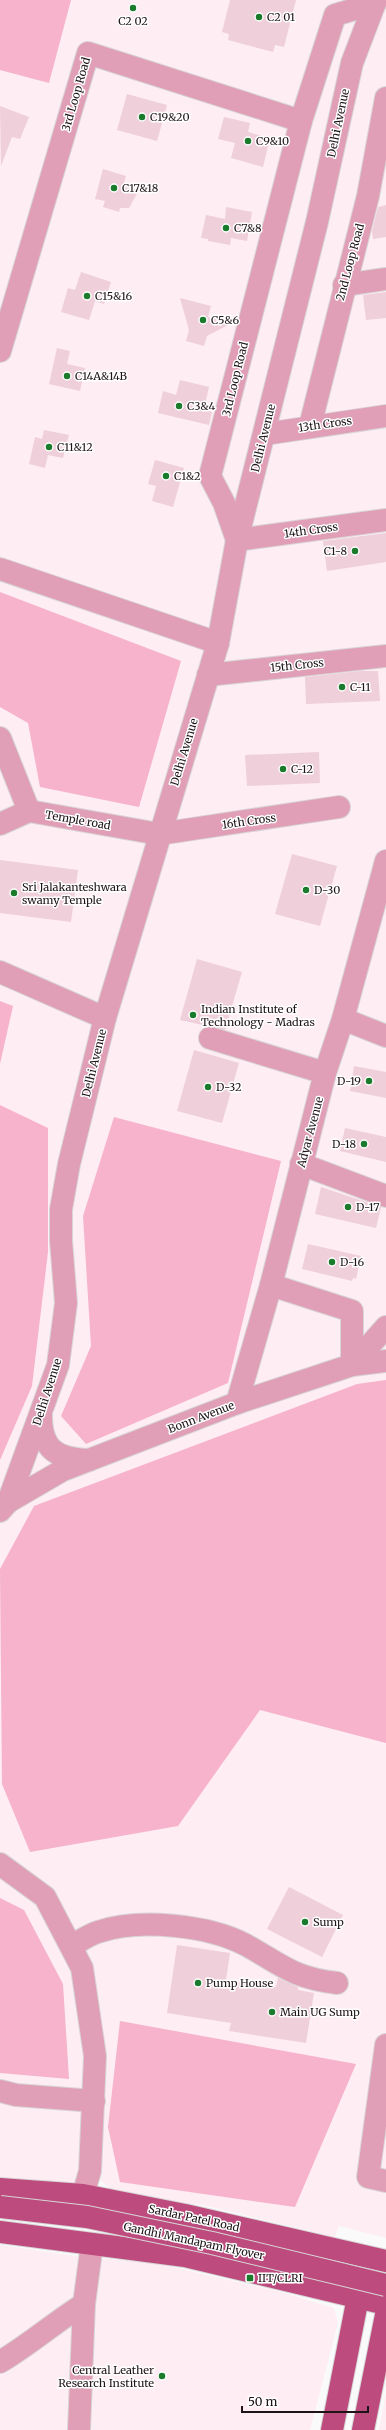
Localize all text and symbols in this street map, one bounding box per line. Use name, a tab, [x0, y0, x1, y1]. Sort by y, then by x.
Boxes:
marker: C2 02	[128, 3, 138, 13]
place label: C2 01	[267, 10, 295, 24]
marker: C2 01	[254, 12, 264, 22]
place label: C2 02	[118, 14, 148, 28]
street label: 3rd Loop Road	[59, 55, 93, 133]
street label: Delhi Avenue	[324, 87, 352, 159]
place label: C19&20	[150, 110, 190, 124]
marker: C19&20	[137, 112, 147, 122]
place label: C9&10	[256, 134, 289, 148]
marker: C9&10	[243, 136, 253, 146]
place label: C17&18	[122, 181, 159, 195]
marker: C17&18	[109, 183, 119, 193]
place label: C7&8	[234, 221, 262, 235]
street label: 2nd Loop Road	[333, 222, 367, 302]
marker: C7&8	[221, 223, 231, 233]
place label: C15&16	[95, 289, 133, 303]
marker: C15&16	[82, 291, 92, 301]
place label: C5&6	[211, 313, 240, 327]
marker: C5&6	[198, 315, 208, 325]
street label: 3rd Loop Road	[219, 340, 251, 418]
place label: C14A&14B	[75, 369, 128, 383]
marker: C14A&14B	[62, 371, 72, 381]
place label: C3&4	[187, 399, 215, 413]
marker: C3&4	[174, 401, 184, 411]
street label: Delhi Avenue	[248, 402, 278, 473]
street label: 13th Cross	[297, 413, 353, 435]
place label: C11&12	[57, 440, 93, 454]
marker: C11&12	[44, 442, 54, 452]
place label: C1&2	[174, 469, 201, 483]
marker: C1&2	[161, 471, 171, 481]
street label: 14th Cross	[283, 519, 339, 541]
place label: C1-8	[324, 544, 347, 558]
marker: C1-8	[350, 546, 360, 556]
street label: 15th Cross	[270, 655, 324, 675]
place label: C-11	[350, 680, 370, 694]
marker: C-11	[337, 682, 347, 692]
street label: Delhi Avenue	[167, 716, 201, 787]
place label: C-12	[291, 762, 313, 776]
marker: C-12	[278, 764, 288, 774]
street label: Temple road	[44, 807, 112, 833]
street label: 16th Cross	[221, 810, 277, 832]
place label: Sri Jalakanteshwara swamy Temple	[22, 880, 127, 907]
place label: D-30	[314, 883, 340, 897]
marker: D-30	[301, 885, 311, 895]
marker: Sri Jalakanteshwara swamy Temple	[9, 888, 19, 898]
place label: Indian Institute of Technology - Madras	[201, 1002, 315, 1029]
marker: Indian Institute of Technology - Madras	[188, 1010, 198, 1020]
street label: Delhi Avenue	[79, 1027, 109, 1098]
place label: D-19	[337, 1074, 361, 1088]
marker: D-19	[364, 1076, 374, 1086]
place label: D-32	[216, 1080, 242, 1094]
marker: D-32	[203, 1082, 213, 1092]
street label: Adyar Avenue	[294, 1095, 326, 1170]
place label: D-18	[332, 1137, 356, 1151]
marker: D-18	[359, 1139, 369, 1149]
place label: D-17	[356, 1200, 379, 1214]
marker: D-17	[343, 1202, 353, 1212]
place label: D-16	[340, 1255, 364, 1269]
marker: D-16	[327, 1257, 337, 1267]
street label: Delhi Avenue	[30, 1356, 64, 1427]
street label: Bonn Avenue	[166, 1398, 236, 1436]
place label: Sump	[313, 1915, 344, 1929]
marker: Sump	[300, 1917, 310, 1927]
place label: Pump House	[206, 1976, 273, 1990]
marker: Pump House	[193, 1978, 203, 1988]
place label: Main UG Sump	[280, 2005, 360, 2019]
marker: Main UG Sump	[267, 2007, 277, 2017]
street label: Sardar Patel Road	[147, 2202, 241, 2235]
street label: Gandhi Mandapam Flyover	[122, 2219, 266, 2263]
place label: IIT/CLRI	[258, 2271, 303, 2285]
marker: IIT/CLRI	[245, 2273, 255, 2283]
place label: Central Leather Research Institute	[58, 2363, 154, 2390]
marker: Central Leather Research Institute	[157, 2371, 167, 2381]
scale bar	[242, 2388, 368, 2414]
text: 50 m	[248, 2394, 277, 2409]

